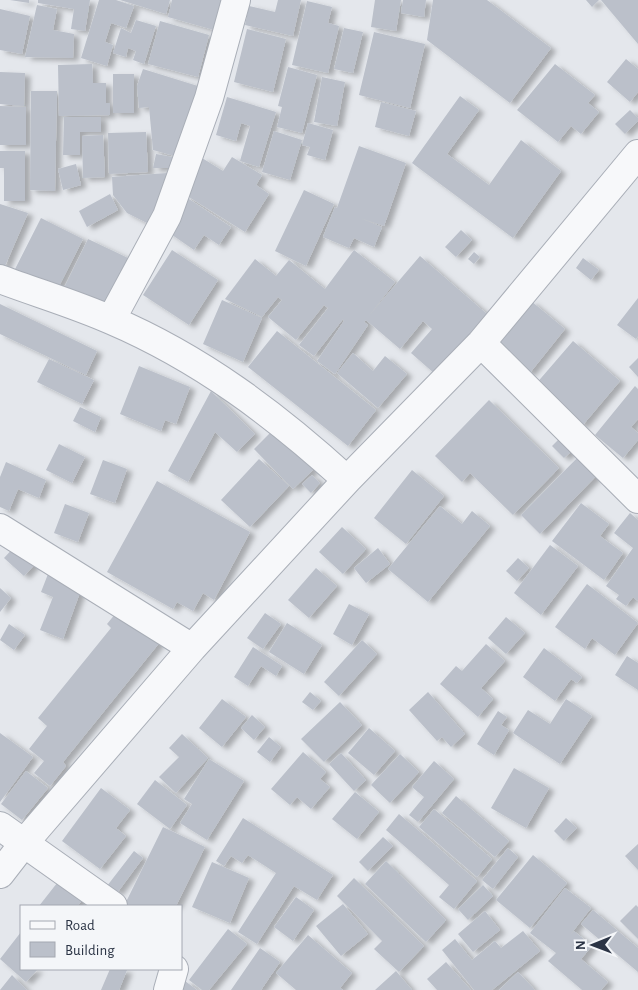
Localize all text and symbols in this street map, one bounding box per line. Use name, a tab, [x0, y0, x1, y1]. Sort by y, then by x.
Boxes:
legend	[20, 905, 182, 970]
text: Road	[65, 918, 95, 933]
north arrow	[568, 920, 618, 970]
text: N	[574, 940, 588, 950]
text: Building	[65, 943, 115, 958]

